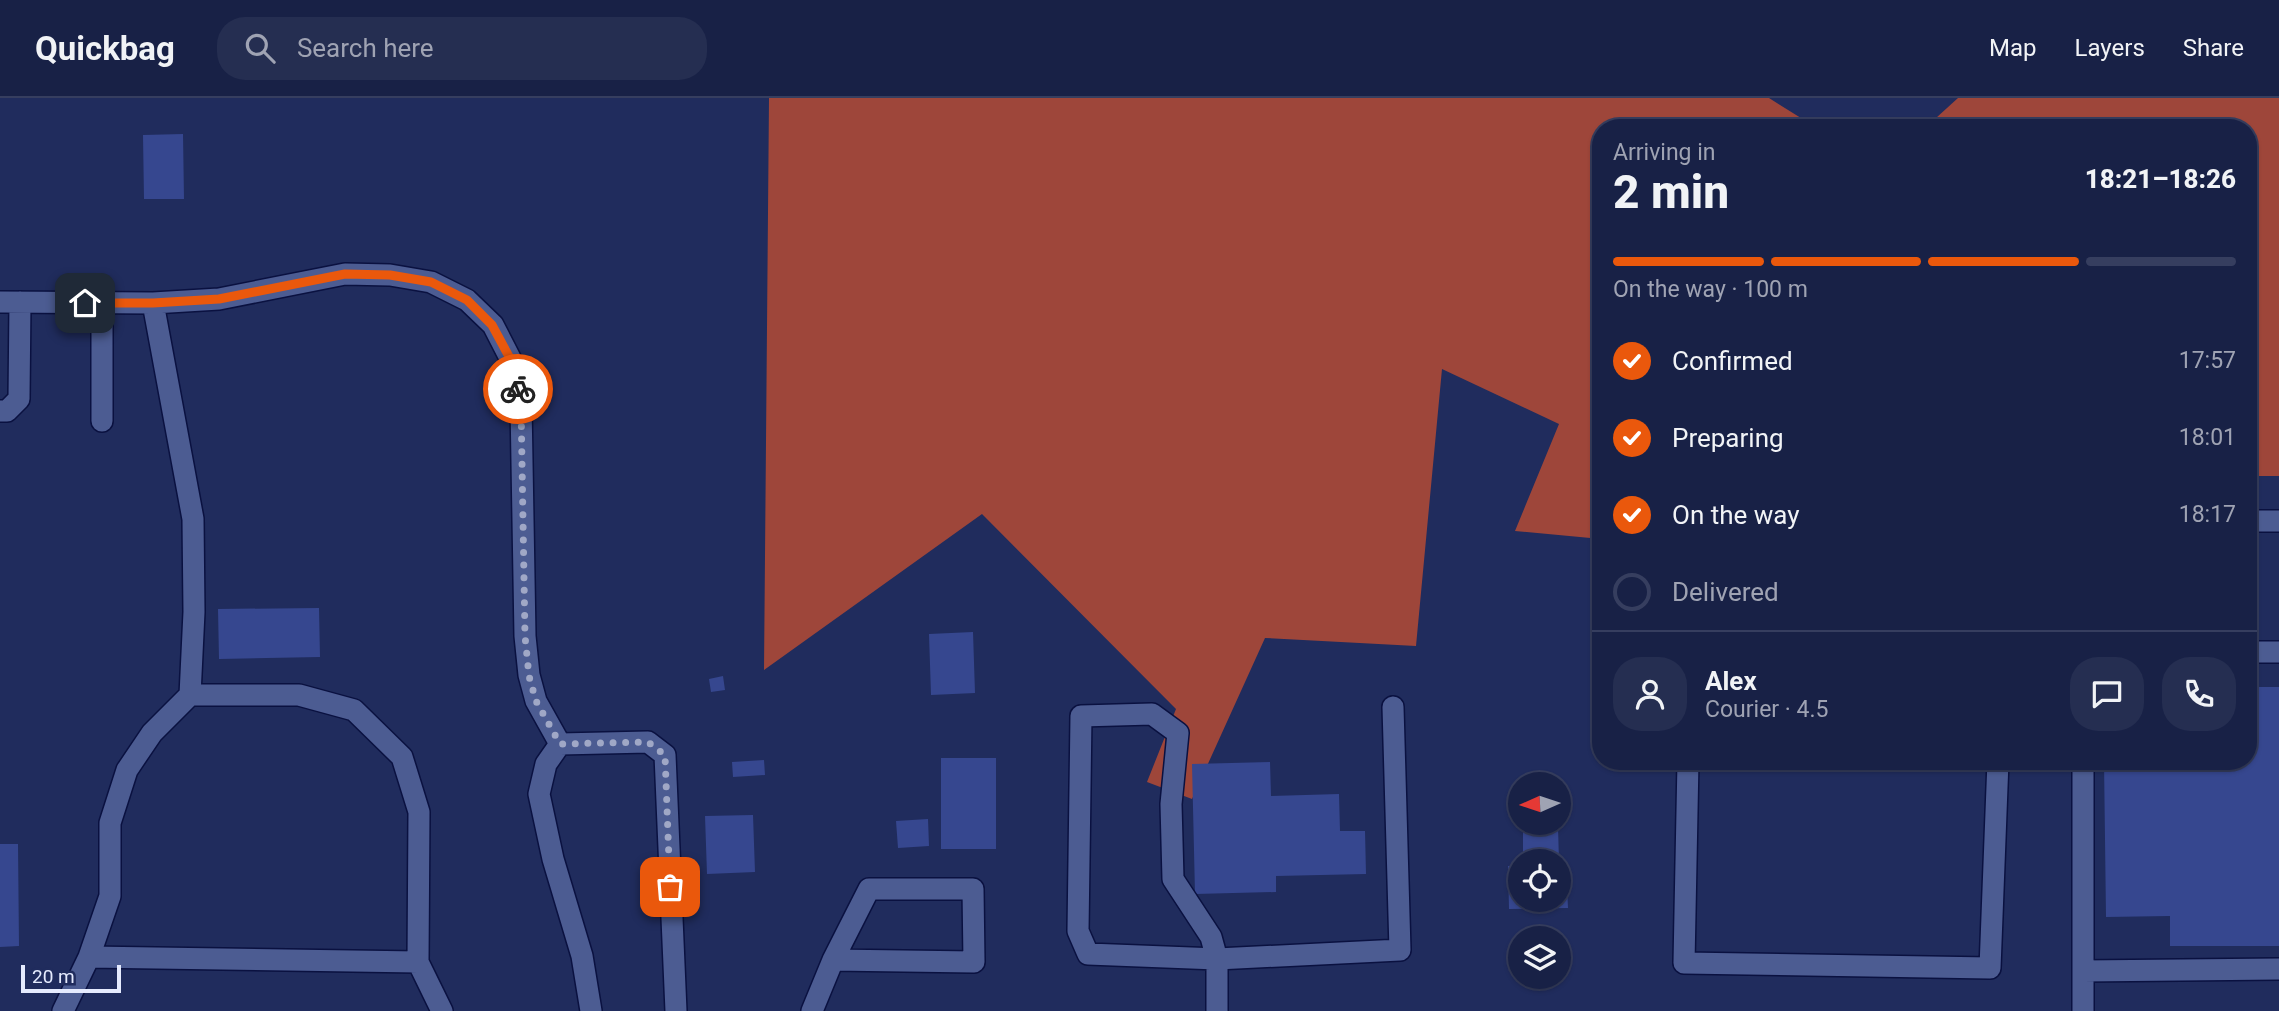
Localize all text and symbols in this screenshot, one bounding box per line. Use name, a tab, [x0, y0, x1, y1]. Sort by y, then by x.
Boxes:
search box	[217, 17, 707, 80]
text: Quickbag	[35, 29, 175, 68]
icon: search	[241, 29, 279, 67]
text: Search here	[297, 33, 434, 63]
text: Map	[1989, 34, 2037, 62]
text: Layers	[2075, 34, 2145, 62]
text: Share	[2183, 34, 2244, 62]
text: Arriving in	[1613, 139, 1716, 166]
text: 18:21–18:26	[2085, 164, 2236, 194]
text: 2 min	[1613, 165, 1729, 219]
pin	[55, 273, 115, 333]
text: On the way · 100 m	[1613, 276, 1808, 303]
icon: home	[66, 284, 104, 322]
icon: check	[1613, 342, 1651, 380]
text: Confirmed	[1672, 346, 1793, 376]
text: 17:57	[2179, 347, 2236, 374]
courier	[483, 354, 553, 424]
icon: bike	[499, 370, 537, 408]
icon: check	[1613, 419, 1651, 457]
text: Preparing	[1672, 423, 1784, 453]
text: 18:01	[2179, 424, 2236, 451]
icon: check	[1613, 496, 1651, 534]
text: On the way	[1672, 500, 1800, 530]
text: 18:17	[2179, 501, 2236, 528]
text: Delivered	[1672, 577, 1779, 607]
button: person	[1613, 657, 1687, 731]
button: chat	[2070, 657, 2144, 731]
button: phone	[2162, 657, 2236, 731]
text: Alex	[1705, 666, 1757, 696]
text: Courier · 4.5	[1705, 696, 1828, 723]
north arrow	[1508, 772, 1572, 835]
map controls	[1508, 772, 1571, 989]
button: locate	[1508, 849, 1571, 912]
pin	[640, 857, 700, 917]
icon: bag	[651, 868, 689, 906]
button: layers	[1508, 926, 1571, 989]
scale bar	[21, 962, 121, 994]
text: 20 m	[32, 965, 75, 988]

